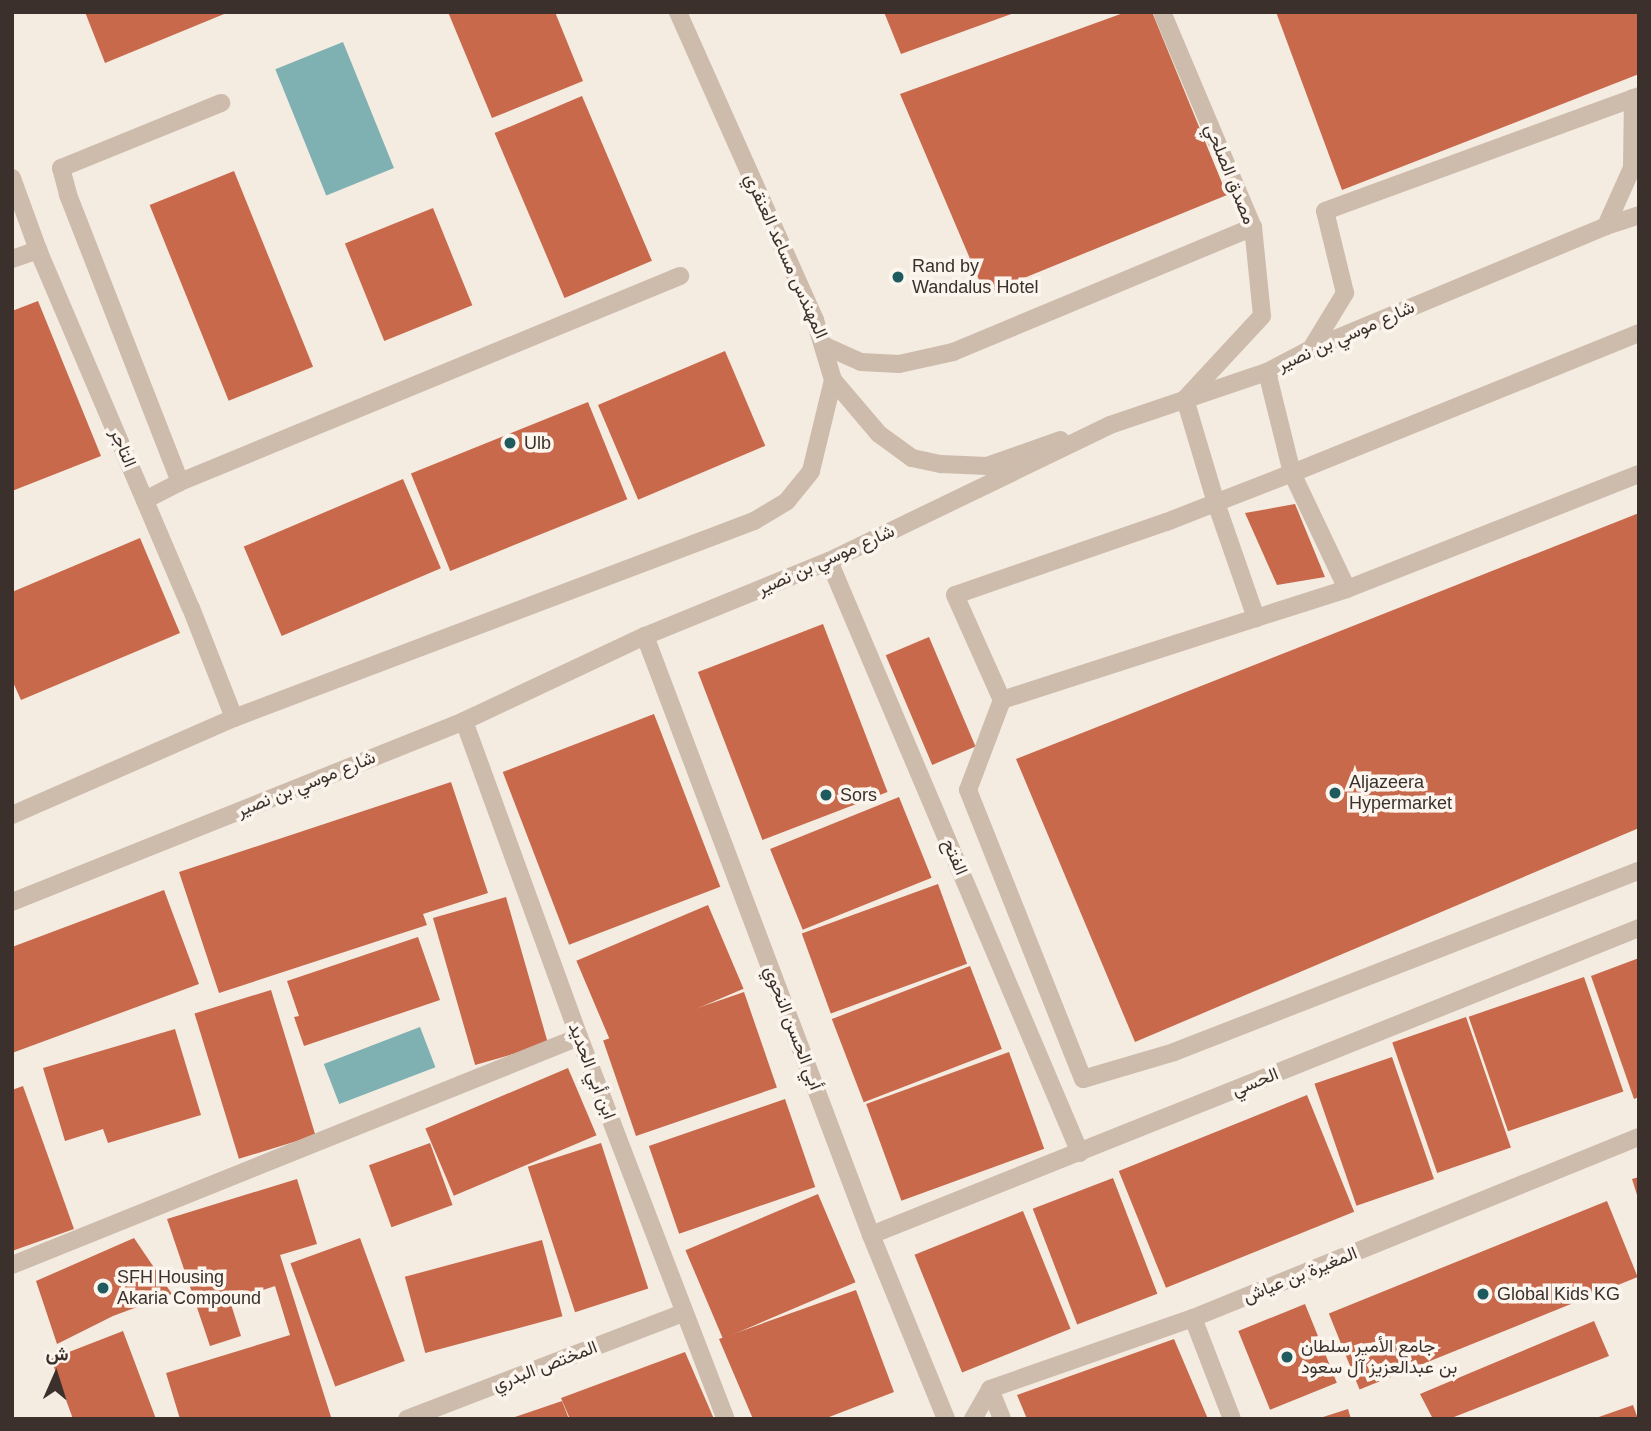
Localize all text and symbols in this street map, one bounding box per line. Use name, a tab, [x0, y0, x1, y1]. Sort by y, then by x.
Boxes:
street label: مصدق الصلحي	[1200, 121, 1260, 227]
street label: المهندس مساعد العنقري	[740, 170, 832, 342]
place label: Rand by Wandalus Hotel	[912, 256, 1038, 298]
marker: Rand by Wandalus Hotel	[890, 269, 906, 285]
street label: شارع موسي بن نصير	[1274, 296, 1418, 376]
street label: التاجر	[105, 425, 141, 471]
place label: Ulb	[524, 432, 551, 454]
marker: Ulb	[502, 435, 518, 451]
street label: شارع موسي بن نصير	[754, 520, 898, 600]
street label: شارع موسي بن نصير	[233, 746, 379, 822]
place label: Aljazeera Hypermarket	[1349, 772, 1452, 814]
place label: Sors	[840, 784, 877, 806]
marker: Aljazeera Hypermarket	[1327, 785, 1343, 801]
marker: Sors	[818, 787, 834, 803]
street label: الفتح	[938, 836, 972, 878]
street label: أبي الحسن النحوي	[759, 963, 827, 1093]
street label: ابن أبي الحديد	[564, 1020, 620, 1122]
street label: الحسي	[1228, 1063, 1282, 1101]
street label: المغيرة بن عياش	[1240, 1242, 1360, 1308]
place label: SFH Housing Akaria Compound	[117, 1267, 261, 1310]
marker: SFH Housing Akaria Compound	[95, 1280, 111, 1296]
place label: Global Kids KG	[1497, 1283, 1620, 1305]
marker: Global Kids KG	[1475, 1286, 1491, 1302]
street label: المختص البدري	[490, 1336, 600, 1396]
place label: جامع الأمير سلطان بن عبدالعزيز آل سعود	[1301, 1336, 1457, 1378]
north arrow	[21, 1340, 91, 1410]
text: ش	[45, 1342, 69, 1365]
marker: جامع الأمير سلطان بن عبدالعزيز آل سعود	[1279, 1349, 1295, 1365]

